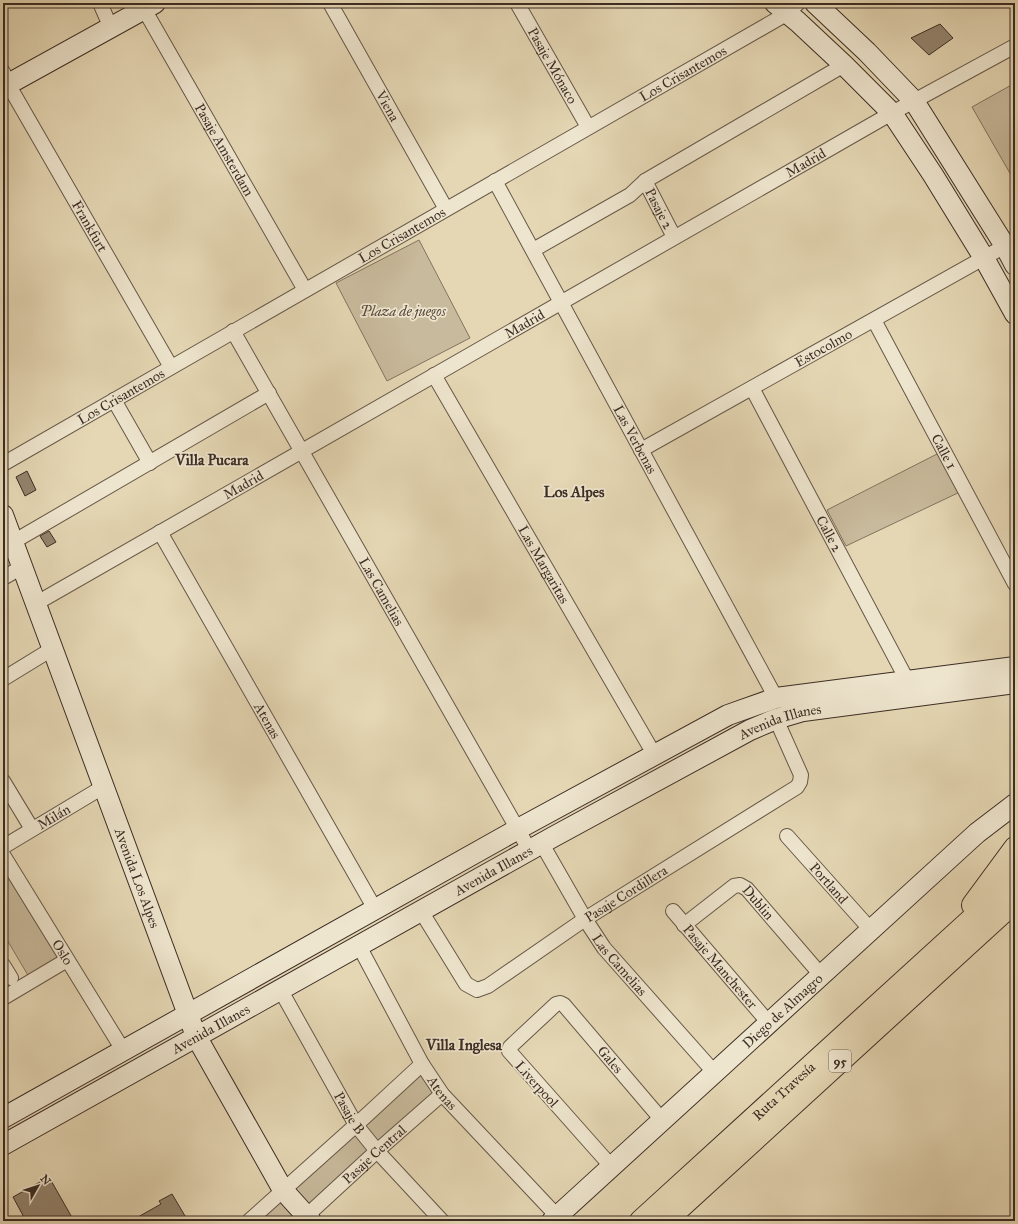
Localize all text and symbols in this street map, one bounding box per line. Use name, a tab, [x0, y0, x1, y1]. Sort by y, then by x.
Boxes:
street label: Pasaje Mónaco	[524, 25, 581, 107]
street label: Los Crisantemos	[636, 42, 730, 106]
street label: Viena	[372, 87, 403, 125]
street label: Pasaje Amsterdam	[191, 100, 257, 199]
street label: Madrid	[783, 145, 829, 181]
street label: Pasaje 2	[641, 185, 676, 232]
street label: Frankfurt	[68, 198, 111, 255]
street label: Los Crisantemos	[356, 204, 449, 267]
park label: Plaza de juegos	[360, 303, 447, 320]
street label: Madrid	[502, 306, 548, 342]
street label: Estocolmo	[792, 325, 855, 371]
street label: Los Crisantemos	[75, 365, 168, 428]
street label: Las Verbenas	[609, 402, 660, 477]
street label: Calle 1	[927, 431, 960, 473]
district label: Villa Pucara	[174, 451, 249, 469]
street label: Madrid	[220, 467, 267, 503]
district label: Los Alpes	[544, 483, 605, 502]
street label: Calle 2	[812, 513, 846, 555]
street label: Las Margaritas	[514, 523, 573, 607]
street label: Las Camelias	[355, 554, 408, 629]
street label: Atenas	[250, 699, 284, 742]
street label: Avenida Illanes	[735, 701, 822, 744]
street label: Milán	[34, 800, 74, 834]
street label: Avenida Los Alpes	[110, 825, 163, 930]
street label: Avenida Illanes	[451, 842, 536, 900]
street label: Portland	[806, 859, 851, 907]
street label: Pasaje Cordillera	[582, 862, 671, 926]
street label: Dublin	[738, 882, 778, 924]
street label: Pasaje Manchester	[679, 921, 761, 1013]
street label: Las Camelias	[588, 931, 650, 1000]
street label: Oslo	[48, 937, 77, 968]
street label: Diego de Almagro	[739, 970, 827, 1052]
street label: Avenida Illanes	[168, 1001, 253, 1058]
district label: Villa Inglesa	[425, 1036, 503, 1055]
street label: Gales	[594, 1043, 627, 1077]
road number: 95	[829, 1050, 851, 1072]
street label: Liverpool	[511, 1058, 562, 1111]
street label: Ruta Travesía	[749, 1058, 819, 1124]
street label: Atenas	[423, 1072, 461, 1114]
street label: Pasaje B	[330, 1089, 368, 1138]
street label: Pasaje Central	[339, 1121, 410, 1188]
north arrow	[18, 1166, 58, 1206]
text: N	[37, 1172, 54, 1188]

